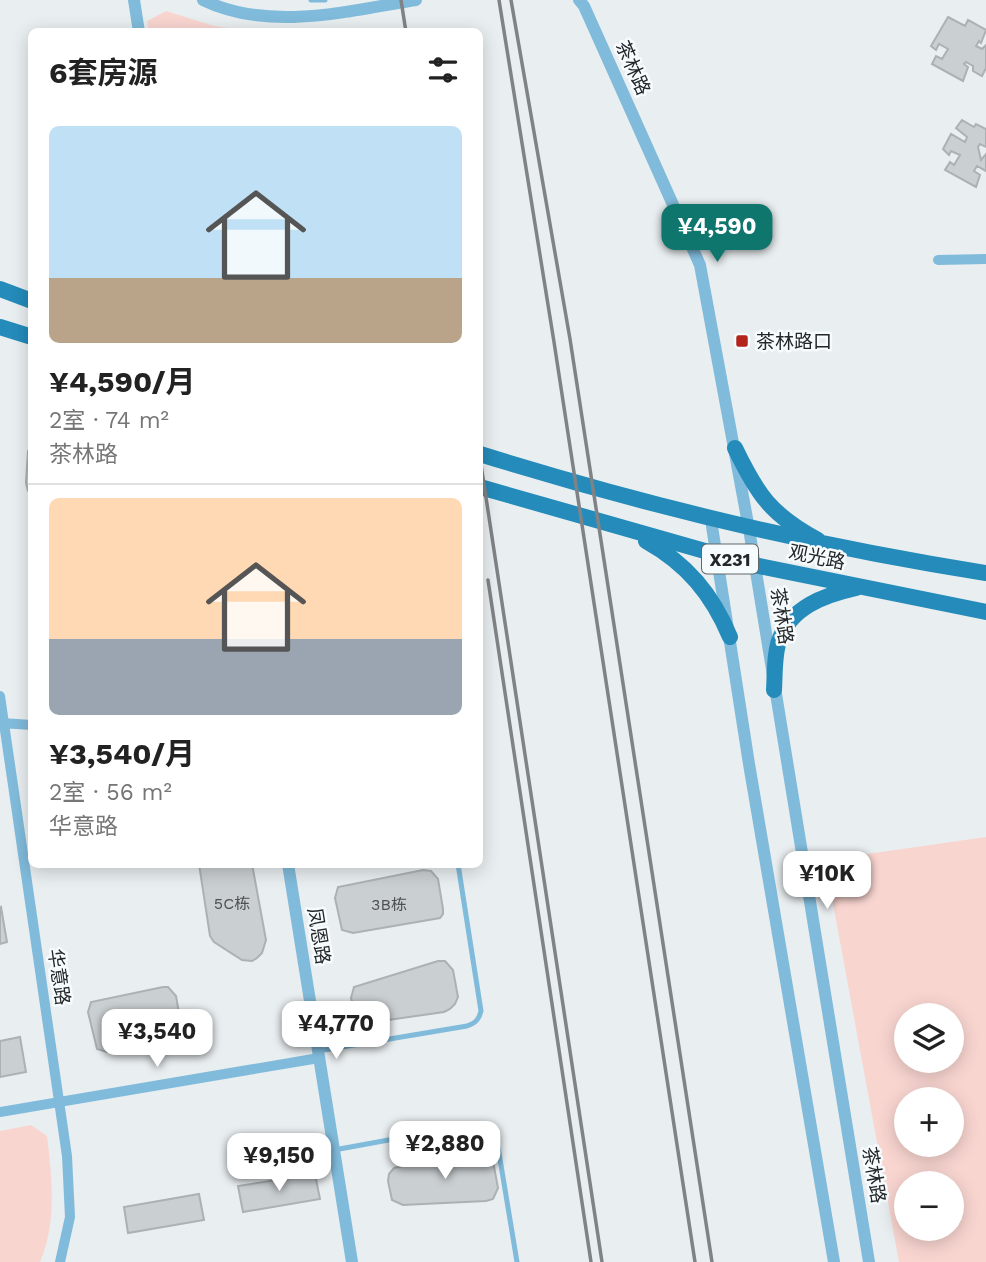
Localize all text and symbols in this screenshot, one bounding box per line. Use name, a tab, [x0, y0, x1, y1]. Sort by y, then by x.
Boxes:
street label: 茶林路	[611, 37, 655, 99]
icon: filters	[424, 51, 462, 89]
text: 6套房源	[49, 55, 157, 90]
icon: home	[193, 172, 319, 298]
pin: ¥4,590	[660, 204, 774, 264]
text: ¥4,590	[677, 213, 757, 240]
place label: 茶林路口	[756, 330, 832, 353]
marker: 茶林路口	[734, 333, 750, 349]
text: ¥4,590/月	[49, 364, 196, 399]
text: 2室 · 74 m²	[49, 407, 169, 434]
text: 茶林路	[49, 441, 118, 468]
street label: 观光路	[787, 540, 847, 574]
icon: home	[193, 544, 319, 670]
road number: X231	[702, 544, 758, 574]
street label: 茶林路	[766, 586, 798, 646]
text: ¥3,540/月	[49, 736, 195, 771]
text: 2室 · 56 m²	[49, 779, 172, 806]
text: 华意路	[49, 813, 118, 840]
pin: ¥10K	[786, 852, 868, 911]
text: ¥10K	[799, 860, 855, 887]
house number: 5C栋	[214, 894, 250, 913]
house number: 3B栋	[371, 895, 407, 914]
street label: 凤恩路	[303, 906, 335, 966]
street label: 华意路	[44, 947, 74, 1007]
pin: ¥4,770	[279, 1002, 393, 1061]
map controls	[894, 1003, 964, 1241]
button: layers	[894, 1003, 964, 1073]
pin: ¥3,540	[100, 1010, 214, 1069]
text: ¥4,770	[298, 1010, 374, 1037]
text: ¥3,540	[118, 1018, 196, 1045]
button: +	[894, 1087, 964, 1157]
pin: ¥2,880	[388, 1122, 502, 1181]
text: ¥2,880	[405, 1130, 485, 1157]
pin: ¥9,150	[222, 1134, 336, 1193]
text: ¥9,150	[243, 1142, 315, 1169]
street label: 茶林路	[858, 1145, 890, 1205]
button: −	[894, 1171, 964, 1241]

